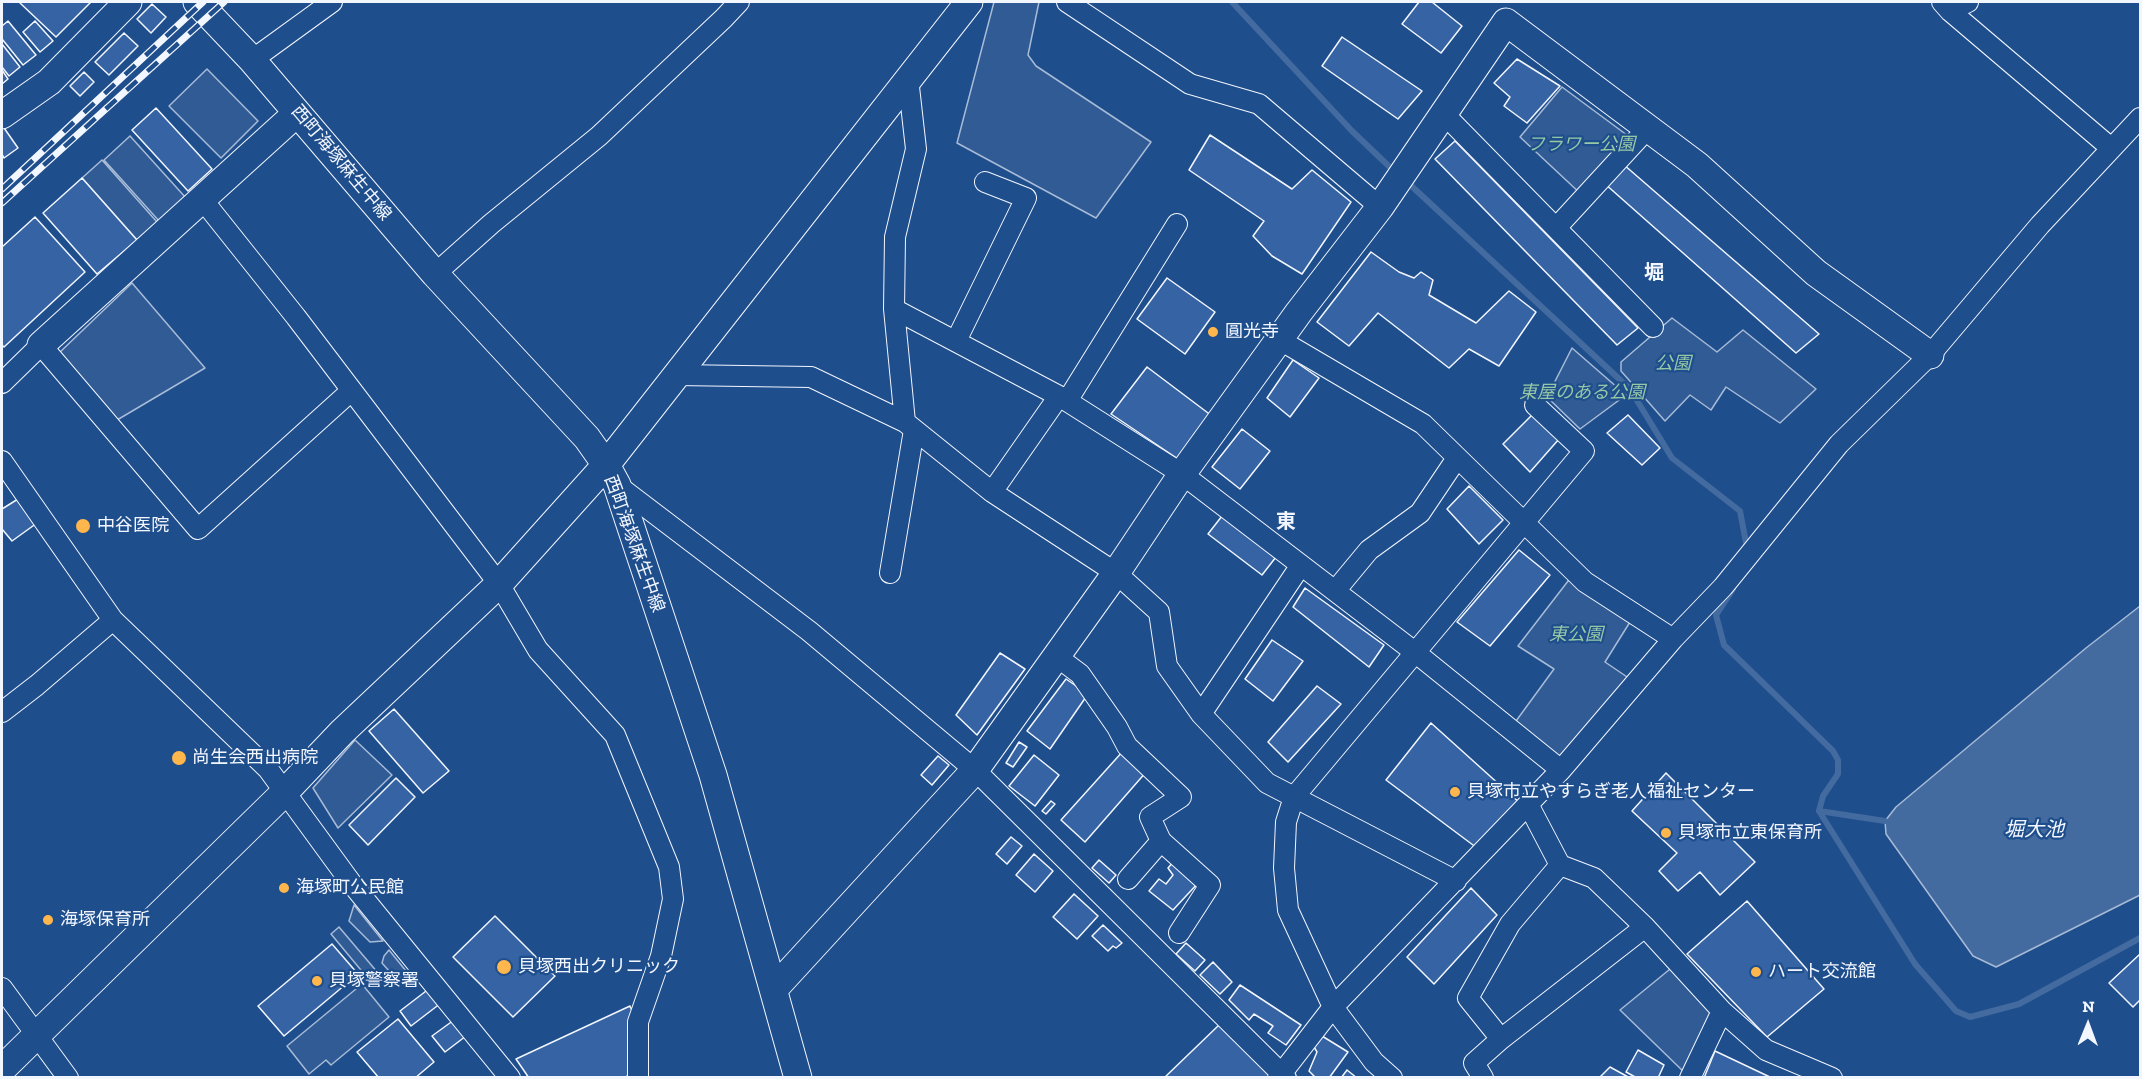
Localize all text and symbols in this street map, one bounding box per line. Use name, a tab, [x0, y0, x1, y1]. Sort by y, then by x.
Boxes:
street label: 西町海塚麻生中線	[286, 101, 396, 225]
park label: フラワー公園	[1527, 134, 1635, 156]
district label: 堀	[1644, 261, 1664, 285]
place label: 圓光寺	[1225, 321, 1279, 343]
marker: 圓光寺	[1206, 325, 1220, 339]
park label: 公園	[1655, 353, 1691, 375]
park label: 東屋のある公園	[1519, 382, 1645, 404]
street label: 西町海塚麻生中線	[599, 473, 669, 615]
district label: 東	[1276, 510, 1296, 534]
place label: 中谷医院	[97, 515, 169, 537]
marker: 中谷医院	[74, 517, 92, 535]
park label: 東公園	[1549, 624, 1603, 646]
place label: 尚生会西出病院	[192, 747, 318, 769]
marker: 尚生会西出病院	[170, 749, 188, 767]
place label: 貝塚市立やすらぎ老人福祉センター	[1467, 781, 1755, 803]
marker: 貝塚市立やすらぎ老人福祉センター	[1448, 785, 1462, 799]
water label: 堀大池	[2004, 818, 2064, 842]
place label: 貝塚市立東保育所	[1678, 822, 1822, 844]
marker: 貝塚市立東保育所	[1659, 826, 1673, 840]
place label: 海塚町公民館	[296, 877, 404, 899]
marker: 海塚町公民館	[277, 881, 291, 895]
place label: 海塚保育所	[60, 909, 150, 931]
marker: 海塚保育所	[41, 913, 55, 927]
place label: 貝塚西出クリニック	[518, 956, 680, 978]
marker: 貝塚西出クリニック	[495, 958, 513, 976]
place label: ハート交流館	[1768, 961, 1876, 983]
marker: ハート交流館	[1749, 965, 1763, 979]
place label: 貝塚警察署	[329, 970, 419, 992]
marker: 貝塚警察署	[310, 974, 324, 988]
north arrow	[2058, 995, 2118, 1055]
text: N	[2082, 997, 2095, 1016]

